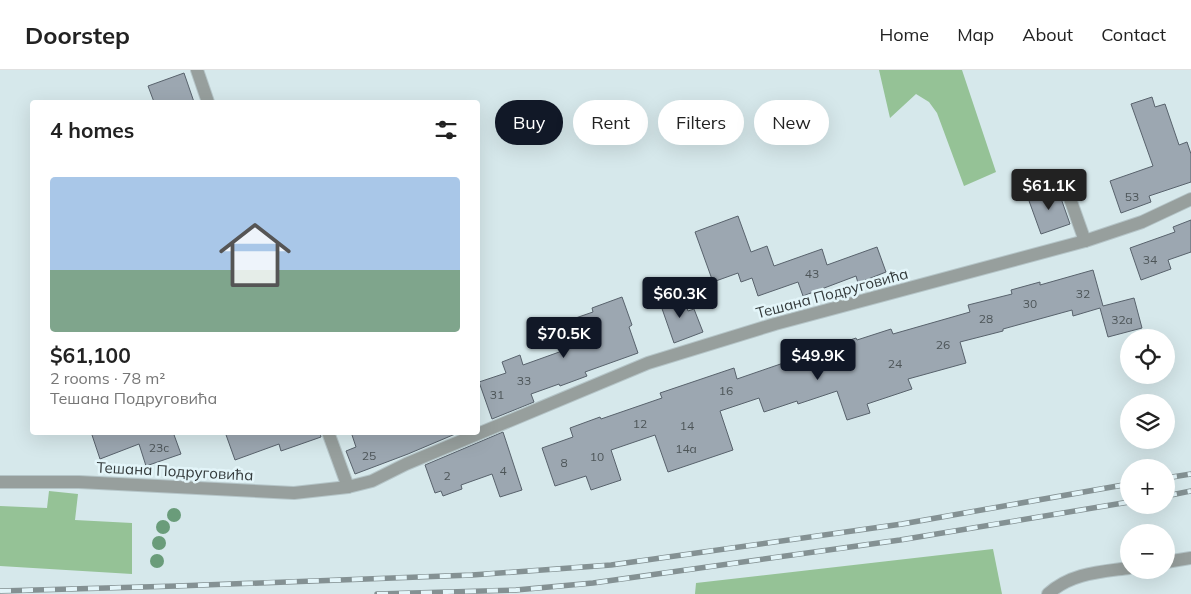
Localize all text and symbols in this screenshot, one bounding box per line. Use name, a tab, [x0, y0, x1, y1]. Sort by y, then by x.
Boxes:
text: Doorstep	[25, 20, 130, 50]
text: Home	[879, 23, 929, 46]
text: Map	[957, 23, 994, 46]
text: About	[1022, 23, 1073, 46]
text: Contact	[1101, 23, 1166, 46]
chip: Buy	[495, 100, 563, 145]
chip: Rent	[573, 100, 648, 145]
chip: Filters	[658, 100, 744, 145]
chip: New	[754, 100, 829, 145]
icon: filters	[432, 116, 460, 144]
text: 4 homes	[50, 117, 134, 143]
pin: $61.1K	[1008, 168, 1090, 211]
text: $61.1K	[1022, 175, 1076, 195]
house number: 53	[1125, 189, 1139, 204]
icon: home	[210, 210, 300, 300]
house number: 34	[1143, 252, 1157, 267]
street label: Тешана Подруговића	[754, 264, 910, 322]
house number: 43	[805, 266, 819, 281]
pin: $60.3K	[639, 276, 721, 319]
text: $60.3K	[653, 283, 707, 303]
house number: 32	[1076, 286, 1090, 301]
house number: 30	[1023, 296, 1037, 311]
house number: 28	[979, 311, 993, 326]
house number: 32a	[1111, 312, 1133, 327]
pin: $70.5K	[523, 316, 605, 359]
text: $70.5K	[537, 323, 591, 343]
map controls	[1120, 329, 1175, 579]
button: locate	[1120, 329, 1175, 384]
house number: 26	[936, 337, 950, 352]
pin: $49.9K	[777, 338, 859, 381]
text: $61,100	[50, 342, 131, 368]
text: $49.9K	[791, 345, 845, 365]
house number: 24	[888, 356, 902, 371]
text: 2 rooms · 78 m²	[50, 368, 165, 388]
house number: 33	[517, 373, 531, 388]
house number: 16	[719, 383, 733, 398]
house number: 31	[490, 387, 504, 402]
text: Тешана Подруговића	[50, 388, 217, 408]
button: layers	[1120, 394, 1175, 449]
house number: 12	[633, 416, 647, 431]
house number: 14	[680, 418, 694, 433]
house number: 23c	[149, 440, 169, 455]
house number: 14a	[675, 441, 697, 456]
house number: 25	[362, 448, 376, 463]
house number: 10	[590, 449, 604, 464]
house number: 8	[560, 455, 568, 470]
street label: Тешана Подруговића	[96, 457, 254, 485]
button: +	[1120, 459, 1175, 514]
house number: 4	[499, 463, 507, 478]
house number: 2	[443, 468, 451, 483]
button: −	[1120, 524, 1175, 579]

